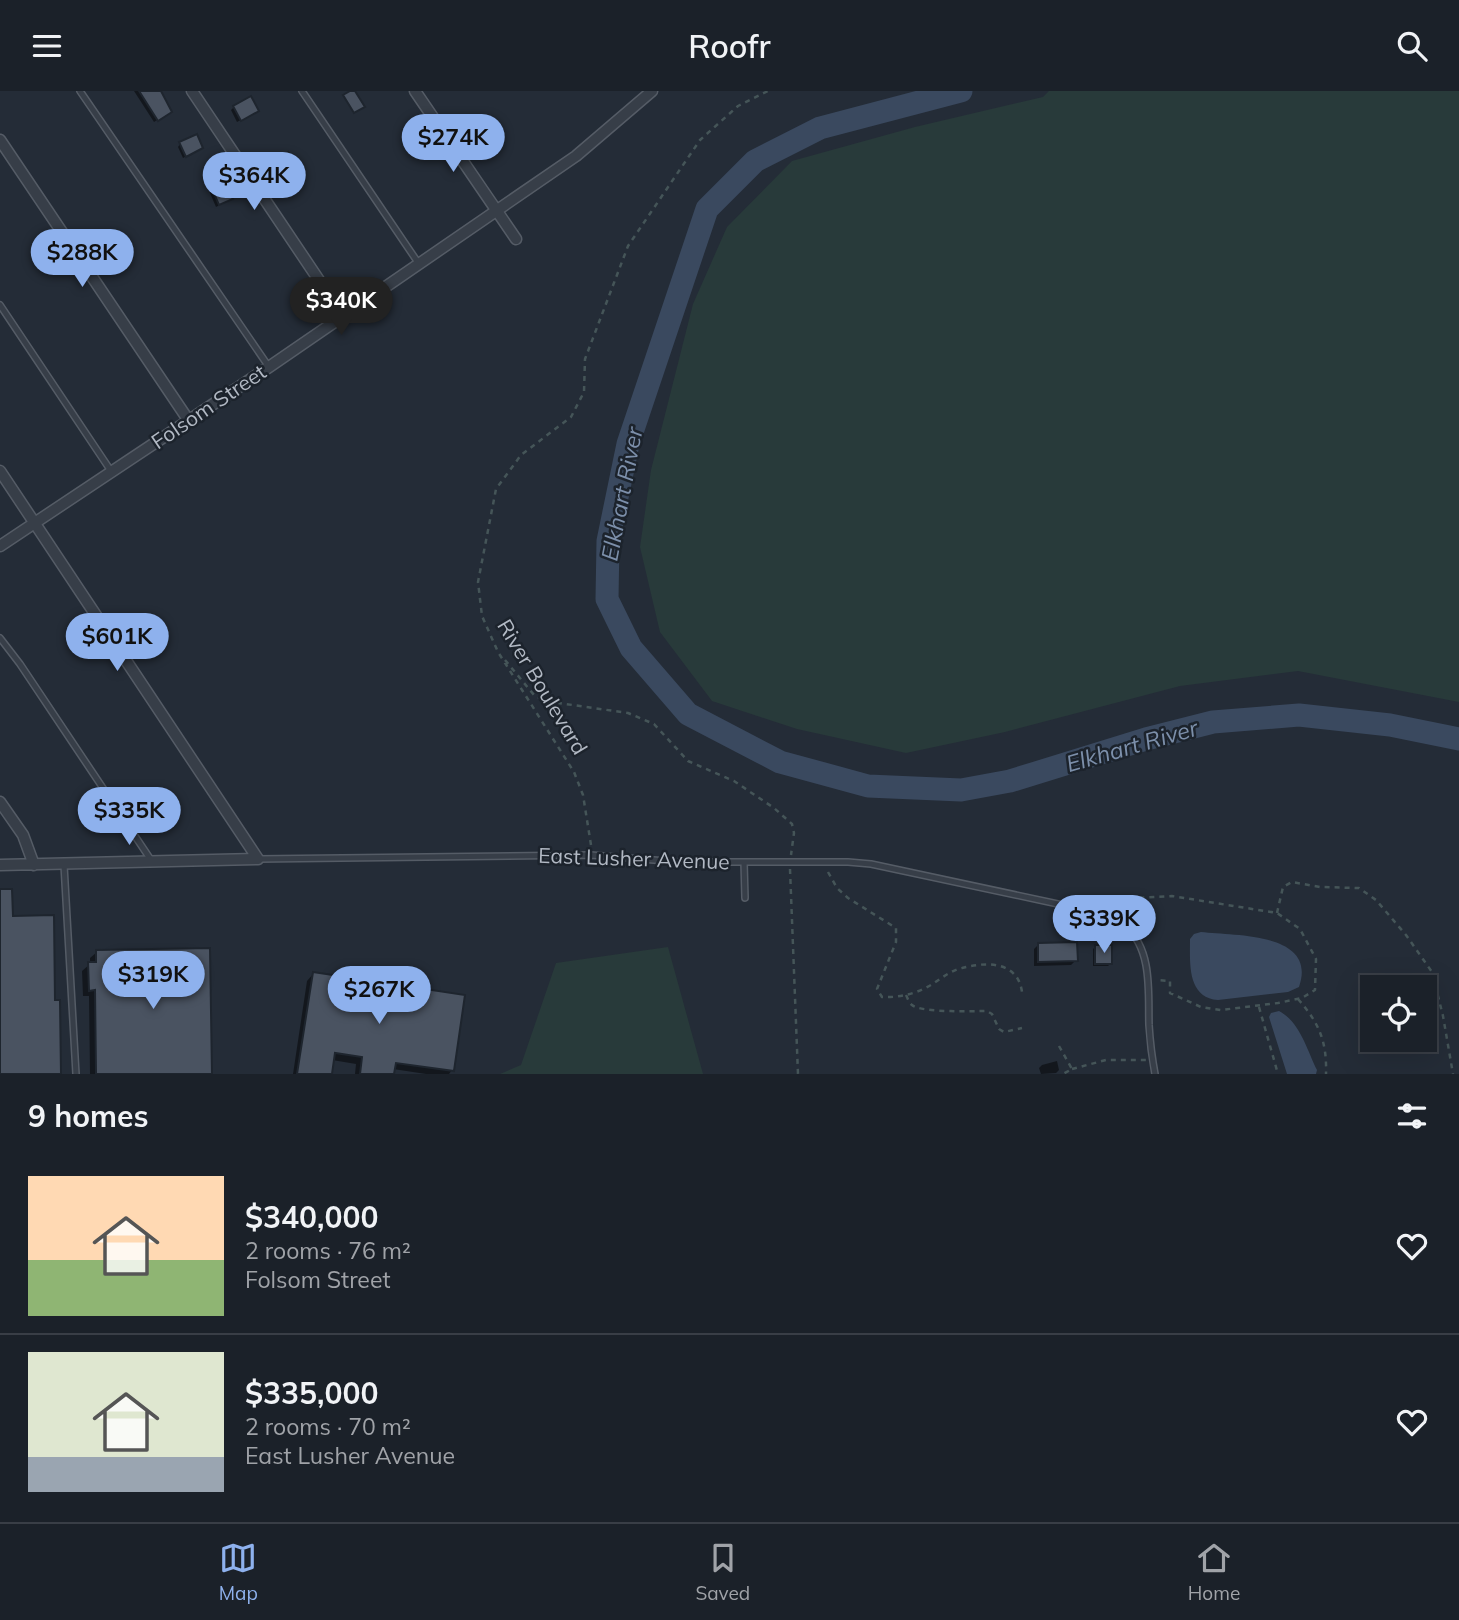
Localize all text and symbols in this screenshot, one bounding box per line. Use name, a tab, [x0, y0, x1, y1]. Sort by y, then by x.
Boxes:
text: Roofr	[688, 26, 771, 66]
icon: menu	[28, 27, 66, 65]
icon: search	[1393, 27, 1431, 65]
pin: $274K	[404, 115, 502, 174]
text: $274K	[418, 122, 488, 151]
pin: $364K	[205, 152, 303, 212]
text: $364K	[219, 160, 289, 189]
pin: $288K	[33, 229, 131, 289]
text: $288K	[47, 237, 117, 266]
pin: $340K	[292, 278, 390, 337]
text: $340K	[306, 285, 376, 314]
street label: Folsom Street	[146, 358, 271, 454]
water label: Elkhart River	[594, 423, 649, 563]
pin: $601K	[68, 613, 166, 673]
street label: River Boulevard	[492, 614, 593, 759]
text: $601K	[82, 621, 152, 650]
water label: Elkhart River	[1063, 712, 1203, 778]
pin: $335K	[80, 787, 178, 847]
text: $335K	[94, 795, 164, 824]
street label: East Lusher Avenue	[538, 842, 730, 874]
pin: $339K	[1055, 895, 1153, 955]
text: $339K	[1069, 903, 1139, 932]
pin: $319K	[104, 951, 202, 1011]
text: $319K	[118, 959, 188, 988]
pin: $267K	[330, 967, 428, 1026]
text: $267K	[344, 974, 414, 1003]
map controls	[1360, 975, 1437, 1052]
button: locate	[1360, 975, 1437, 1052]
text: 9 homes	[28, 1097, 149, 1135]
icon: filters	[1393, 1097, 1431, 1135]
text: $340,000	[245, 1198, 378, 1236]
icon: home	[84, 1204, 168, 1288]
icon: heart	[1393, 1227, 1431, 1265]
text: 2 rooms · 76 m²	[245, 1236, 411, 1265]
text: Folsom Street	[245, 1265, 390, 1294]
text: $335,000	[245, 1374, 378, 1412]
icon: home	[84, 1380, 168, 1464]
icon: heart	[1393, 1403, 1431, 1441]
text: 2 rooms · 70 m²	[245, 1412, 411, 1441]
text: East Lusher Avenue	[245, 1441, 455, 1470]
tab: Map	[219, 1539, 258, 1605]
tab: Saved	[695, 1539, 750, 1605]
tab: Home	[1188, 1539, 1240, 1605]

